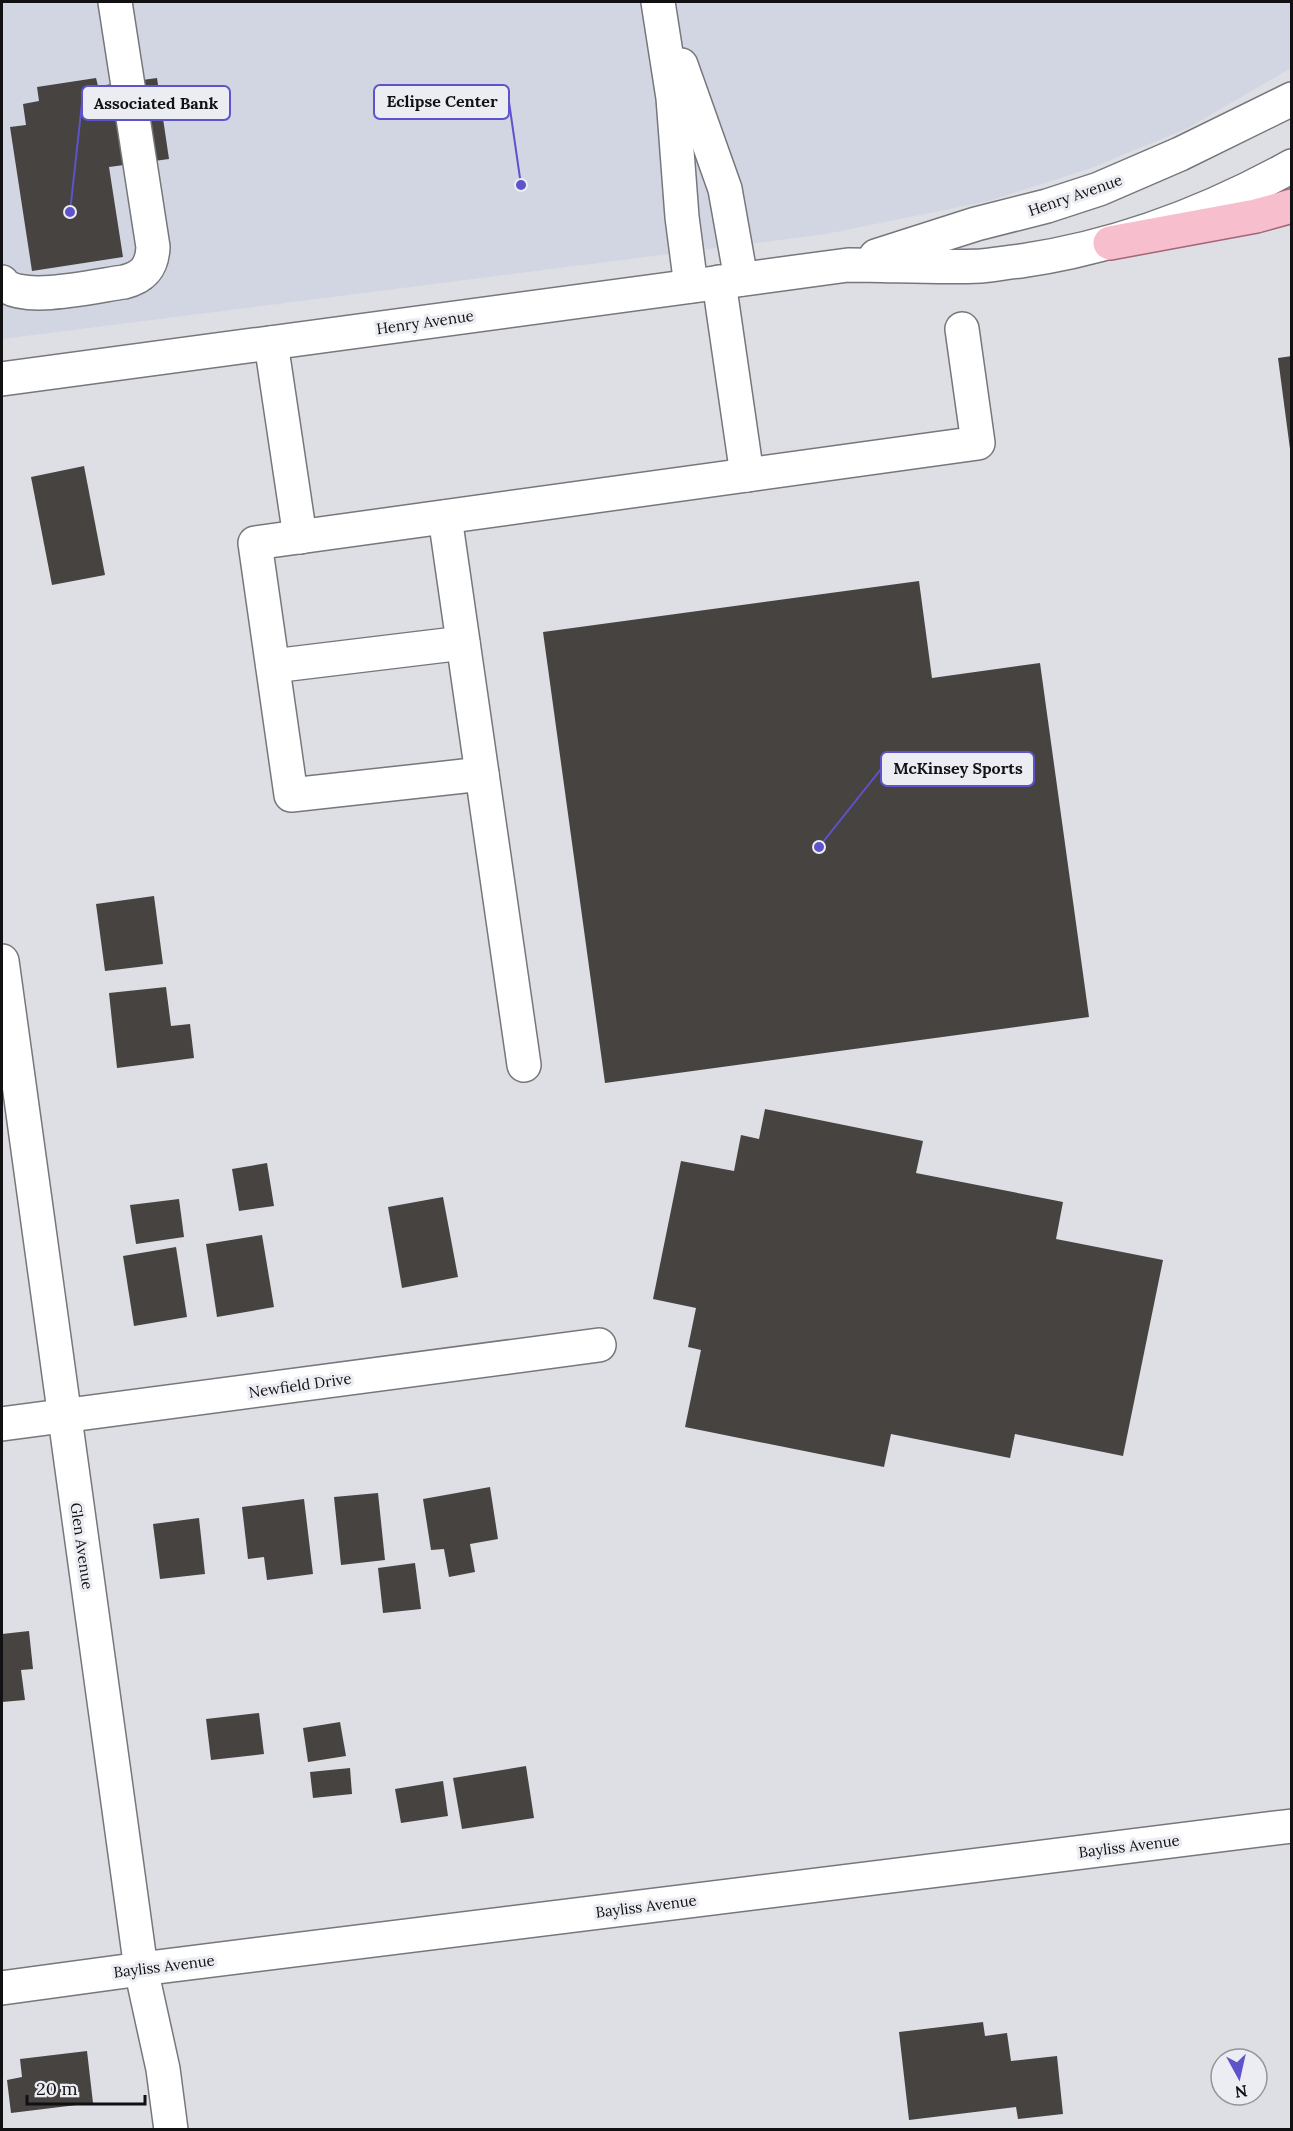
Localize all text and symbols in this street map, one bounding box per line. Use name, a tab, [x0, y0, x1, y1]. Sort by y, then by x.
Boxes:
callout: Eclipse Center	[374, 85, 509, 119]
callout: Associated Bank	[82, 86, 230, 120]
text: Eclipse Center	[386, 91, 498, 111]
text: Associated Bank	[94, 93, 219, 113]
street label: Henry Avenue	[1026, 170, 1124, 220]
street label: Henry Avenue	[375, 306, 475, 338]
callout: McKinsey Sports	[881, 752, 1034, 786]
text: McKinsey Sports	[893, 758, 1023, 778]
street label: Newfield Drive	[248, 1368, 352, 1402]
street label: Glen Avenue	[66, 1501, 98, 1591]
street label: Bayliss Avenue	[1077, 1830, 1181, 1862]
street label: Bayliss Avenue	[594, 1890, 698, 1922]
street label: Bayliss Avenue	[112, 1950, 216, 1982]
north arrow	[1209, 2047, 1269, 2107]
scale bar	[27, 2068, 146, 2106]
text: 20 m	[36, 2077, 78, 2100]
text: N	[1234, 2081, 1249, 2103]

